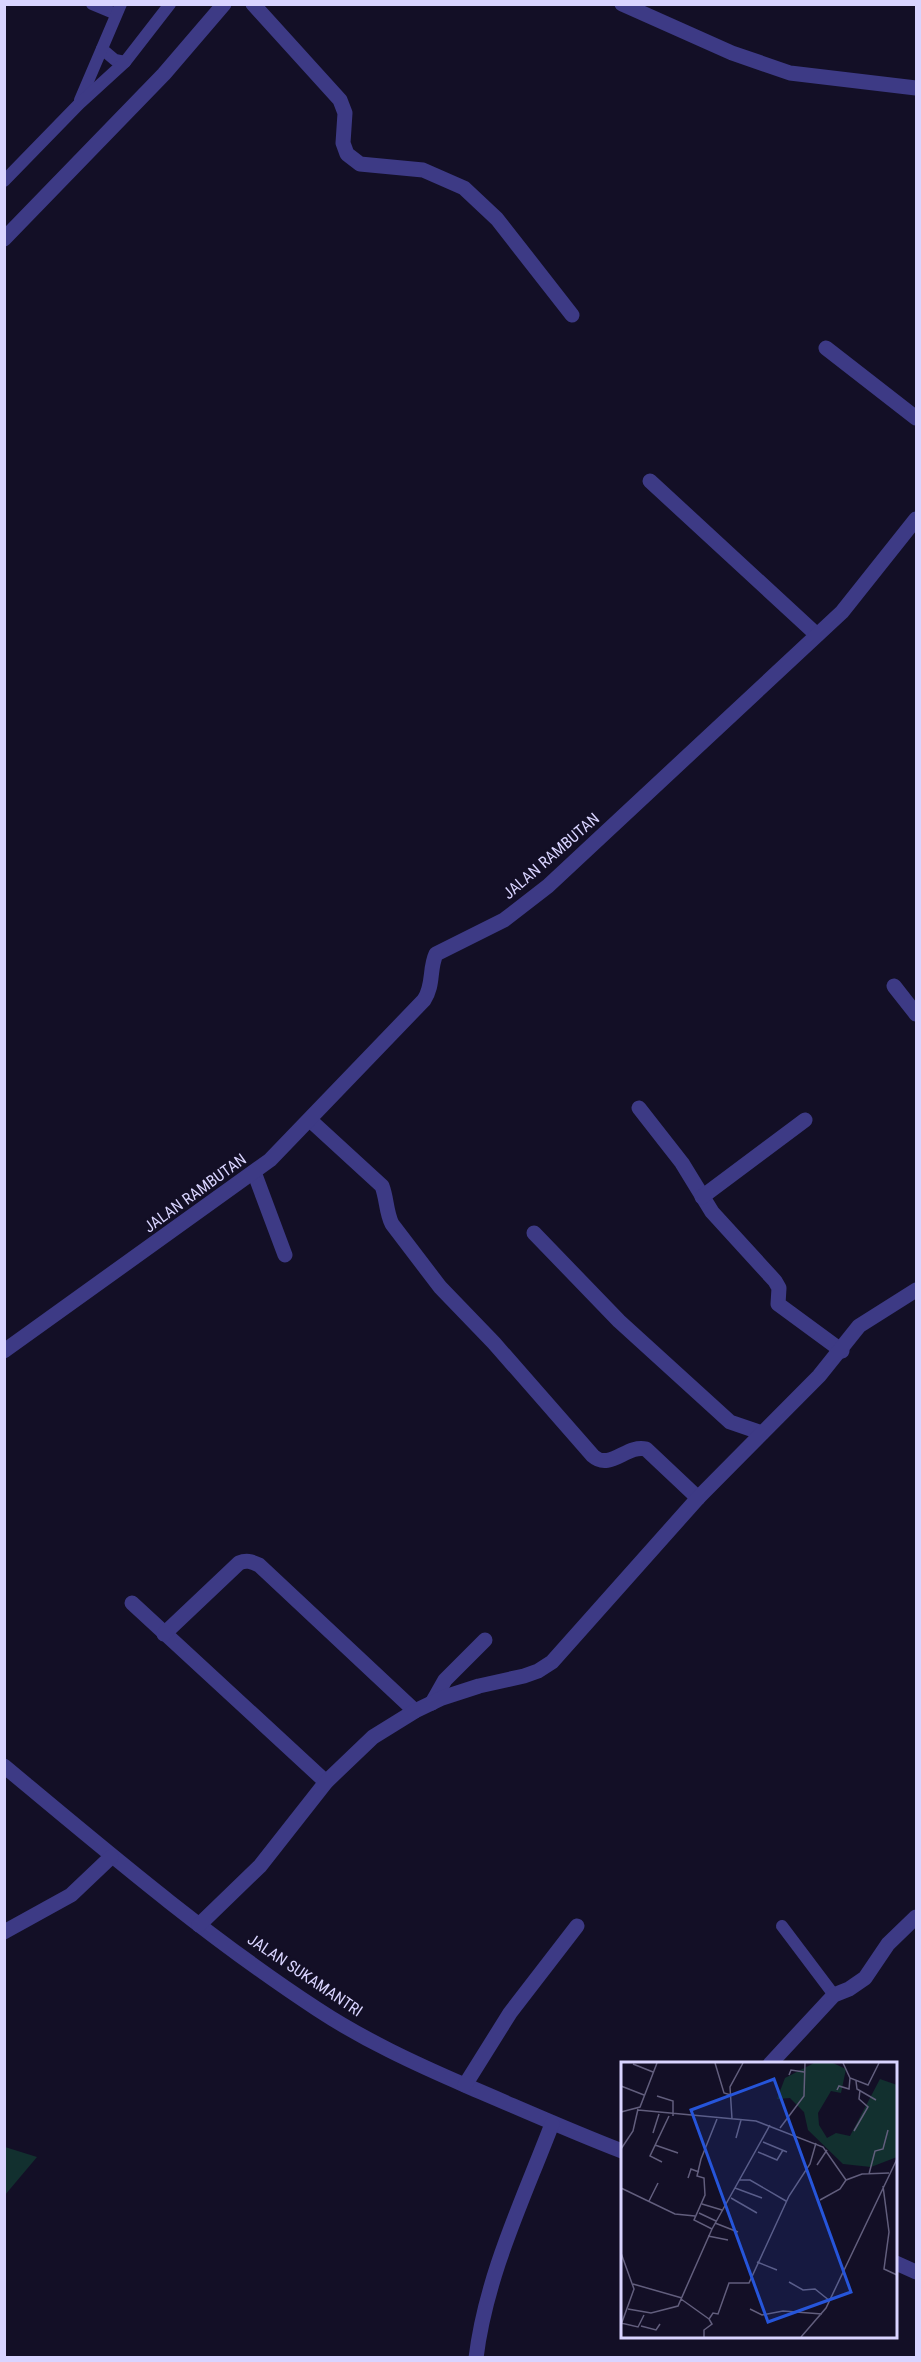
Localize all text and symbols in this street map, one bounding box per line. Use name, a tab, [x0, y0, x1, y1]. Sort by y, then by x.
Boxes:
street label: JALAN RAMBUTAN	[499, 809, 603, 903]
street label: JALAN RAMBUTAN	[140, 1150, 250, 1236]
street label: JALAN SUKAMANTRI	[244, 1930, 366, 2020]
inset map	[621, 2062, 897, 2338]

